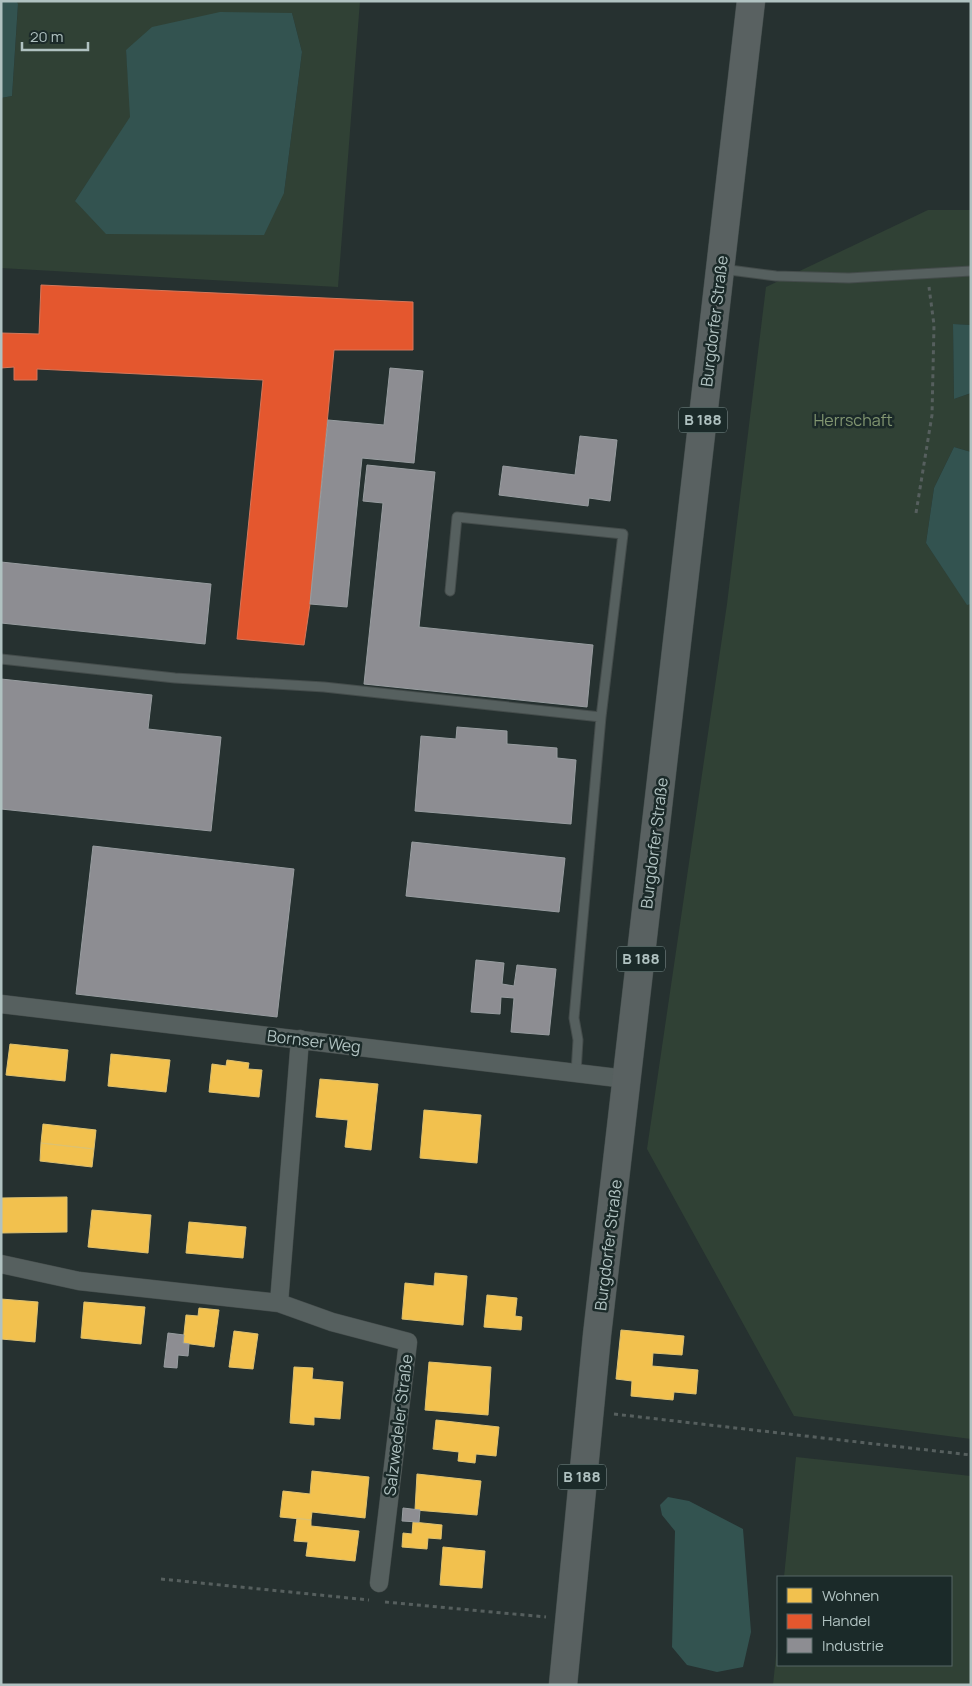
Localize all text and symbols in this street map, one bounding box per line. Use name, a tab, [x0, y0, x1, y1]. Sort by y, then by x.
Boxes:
scale bar	[22, 20, 89, 52]
text: 20 m	[30, 26, 63, 47]
street label: Burgdorfer Straße	[695, 254, 733, 388]
road number: B 188	[679, 408, 727, 432]
park label: Herrschaft	[813, 409, 893, 431]
street label: Burgdorfer Straße	[635, 776, 673, 910]
road number: B 188	[617, 946, 665, 972]
street label: Bornser Weg	[266, 1024, 362, 1058]
street label: Burgdorfer Straße	[589, 1178, 627, 1312]
street label: Salzwedeler Straße	[378, 1353, 418, 1497]
road number: B 188	[558, 1464, 606, 1490]
legend	[777, 1576, 952, 1666]
text: Wohnen	[822, 1585, 879, 1606]
text: Handel	[822, 1610, 871, 1631]
text: Industrie	[822, 1635, 884, 1656]

